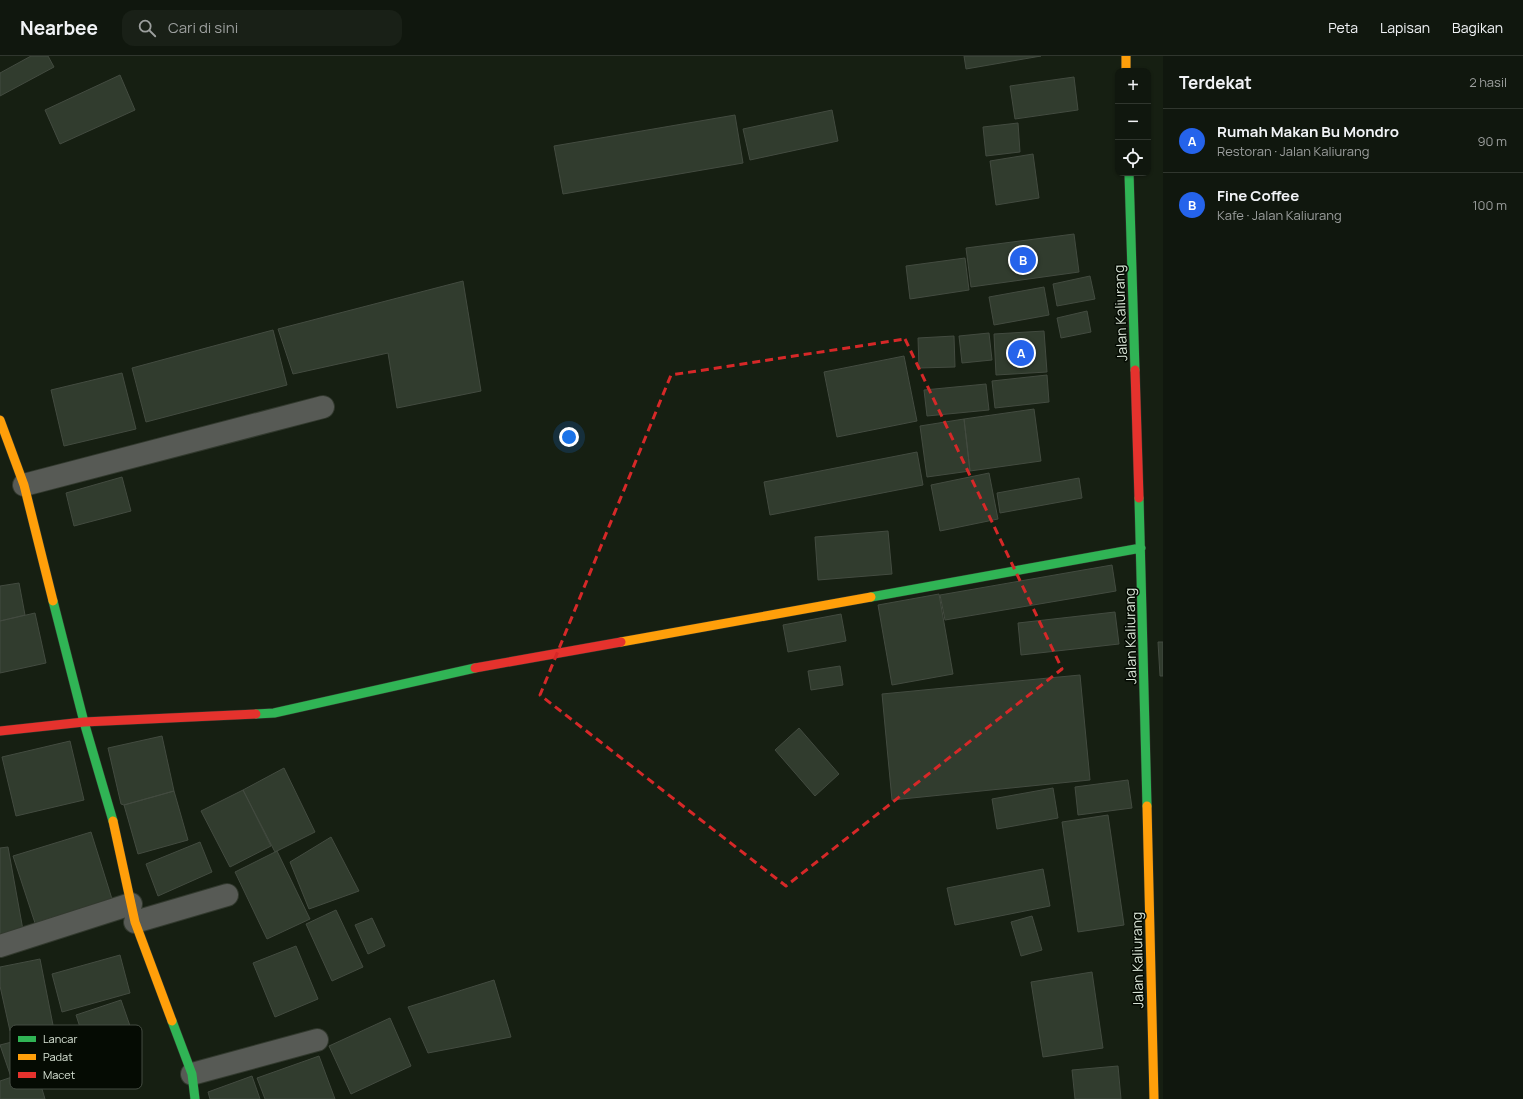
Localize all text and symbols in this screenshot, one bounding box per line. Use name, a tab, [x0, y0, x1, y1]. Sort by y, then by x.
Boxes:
search box	[122, 10, 402, 46]
text: Nearbee	[20, 15, 98, 41]
icon: search	[136, 17, 158, 39]
text: Cari di sini	[168, 17, 238, 38]
text: Peta	[1328, 18, 1358, 37]
text: Lapisan	[1380, 18, 1430, 37]
text: Bagikan	[1452, 18, 1503, 37]
map controls	[1115, 68, 1151, 176]
button: +	[1115, 68, 1151, 104]
text: Terdekat	[1179, 71, 1252, 94]
text: 2 hasil	[1469, 73, 1507, 91]
button: −	[1115, 104, 1151, 140]
text: Rumah Makan Bu Mondro	[1217, 121, 1399, 142]
text: A	[1188, 132, 1196, 150]
text: 90 m	[1477, 132, 1507, 150]
button: locate	[1115, 140, 1151, 176]
text: Restoran · Jalan Kaliurang	[1217, 142, 1369, 160]
text: Fine Coffee	[1217, 185, 1299, 206]
text: B	[1188, 196, 1196, 214]
text: 100 m	[1472, 196, 1507, 214]
text: Kafe · Jalan Kaliurang	[1217, 206, 1342, 224]
pin: B	[1010, 245, 1036, 275]
street label: Jalan Kaliurang	[1109, 264, 1131, 362]
pin: A	[1008, 338, 1034, 368]
your location	[559, 427, 579, 447]
street label: Jalan Kaliurang	[1120, 588, 1140, 684]
street label: Jalan Kaliurang	[1127, 912, 1147, 1008]
legend	[10, 1025, 142, 1089]
text: Lancar	[43, 1031, 77, 1046]
text: Padat	[43, 1049, 73, 1064]
text: Macet	[43, 1067, 75, 1082]

